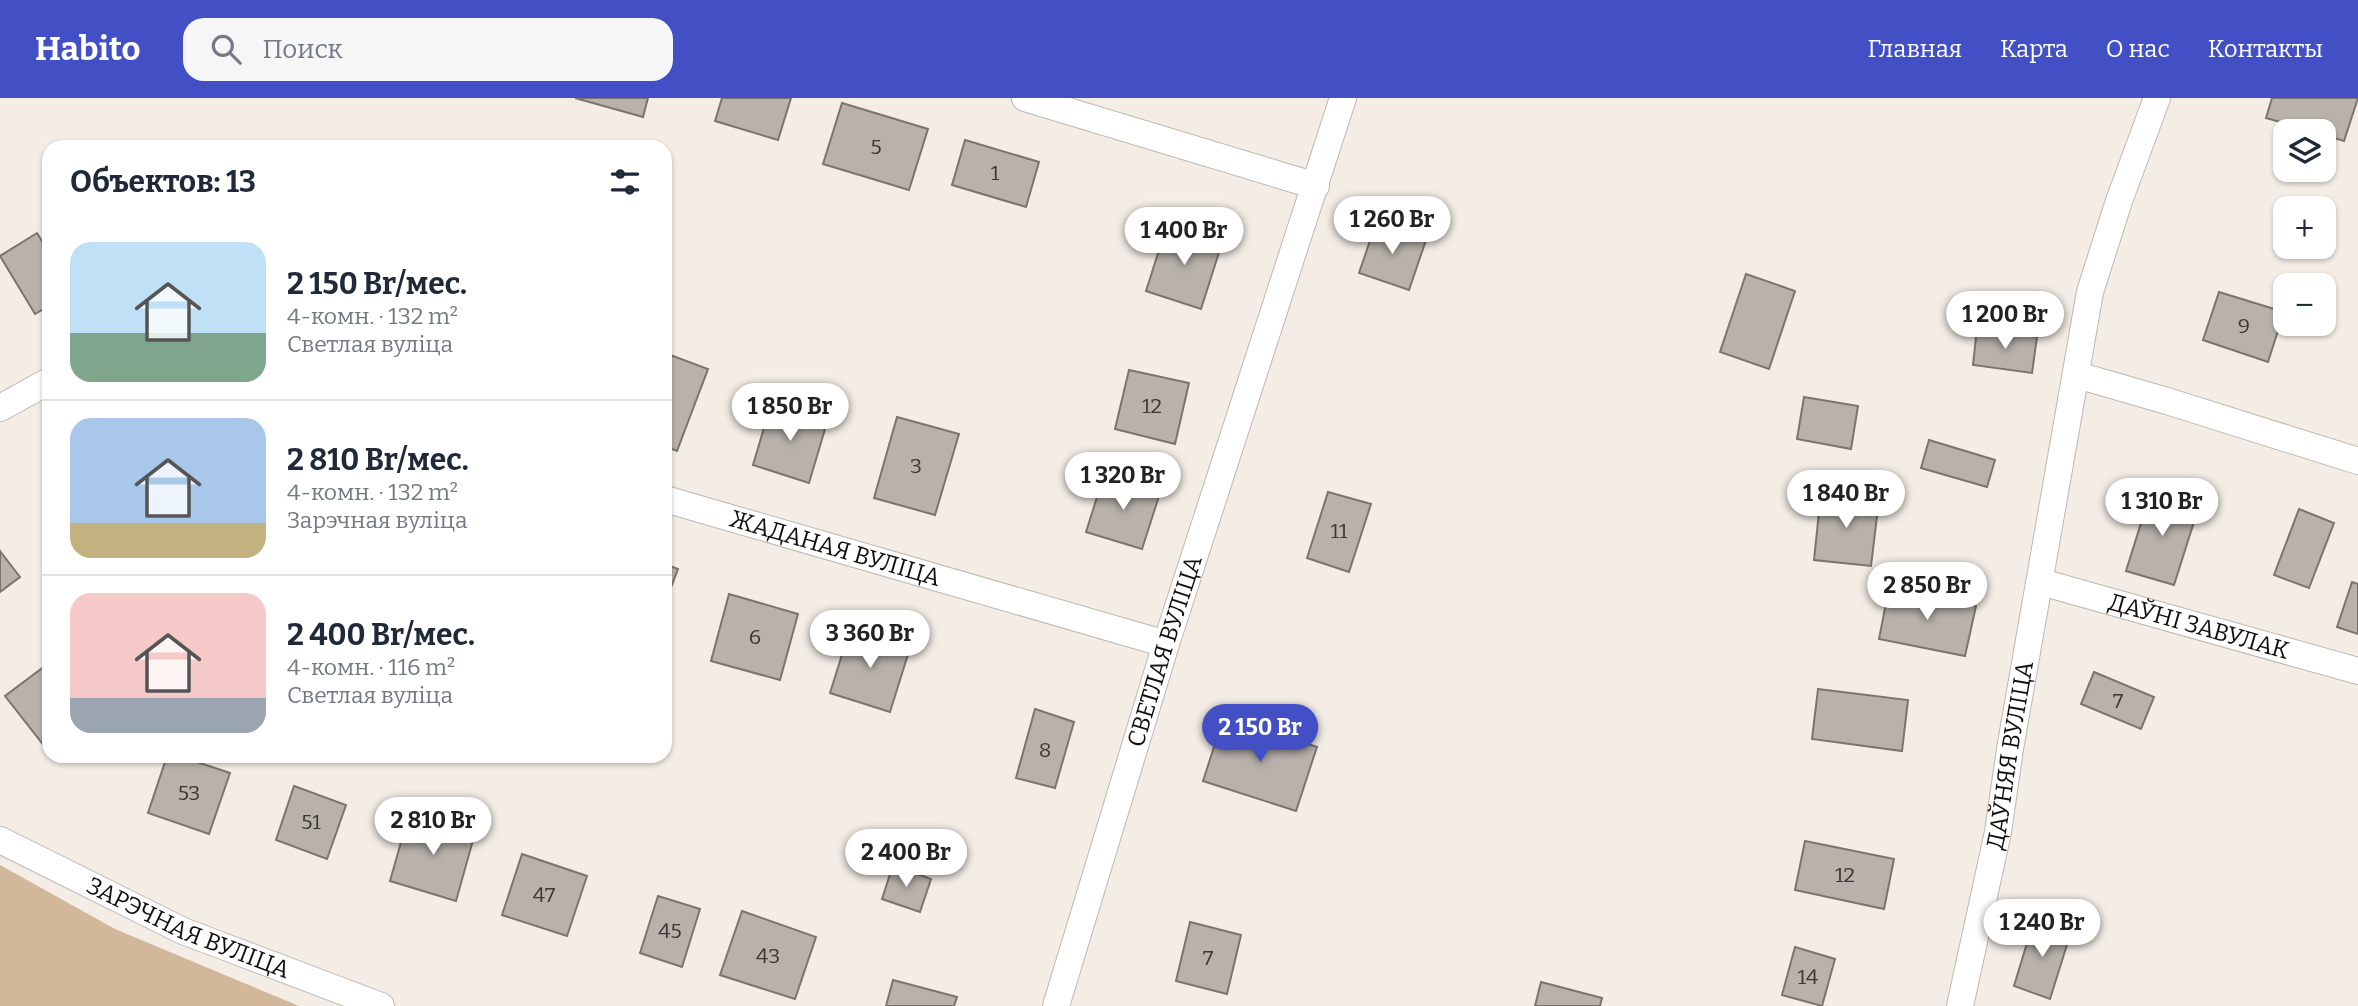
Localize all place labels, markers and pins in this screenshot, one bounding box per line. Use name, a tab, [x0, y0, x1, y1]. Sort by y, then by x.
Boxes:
pin: 1 260 Br	[1320, 197, 1464, 256]
pin: 1 400 Br	[1112, 208, 1256, 267]
pin: 1 200 Br	[1933, 292, 2077, 351]
pin: 1 850 Br	[718, 384, 862, 443]
pin: 1 320 Br	[1051, 452, 1195, 512]
pin: 1 840 Br	[1774, 470, 1918, 530]
pin: 1 310 Br	[2090, 478, 2234, 538]
pin: 2 850 Br	[1855, 562, 1999, 622]
pin: 3 360 Br	[798, 610, 942, 670]
pin: 2 150 Br	[1188, 704, 1332, 764]
pin: 2 810 Br	[361, 798, 505, 857]
pin: 2 400 Br	[834, 830, 978, 889]
pin: 1 240 Br	[1970, 900, 2114, 959]

